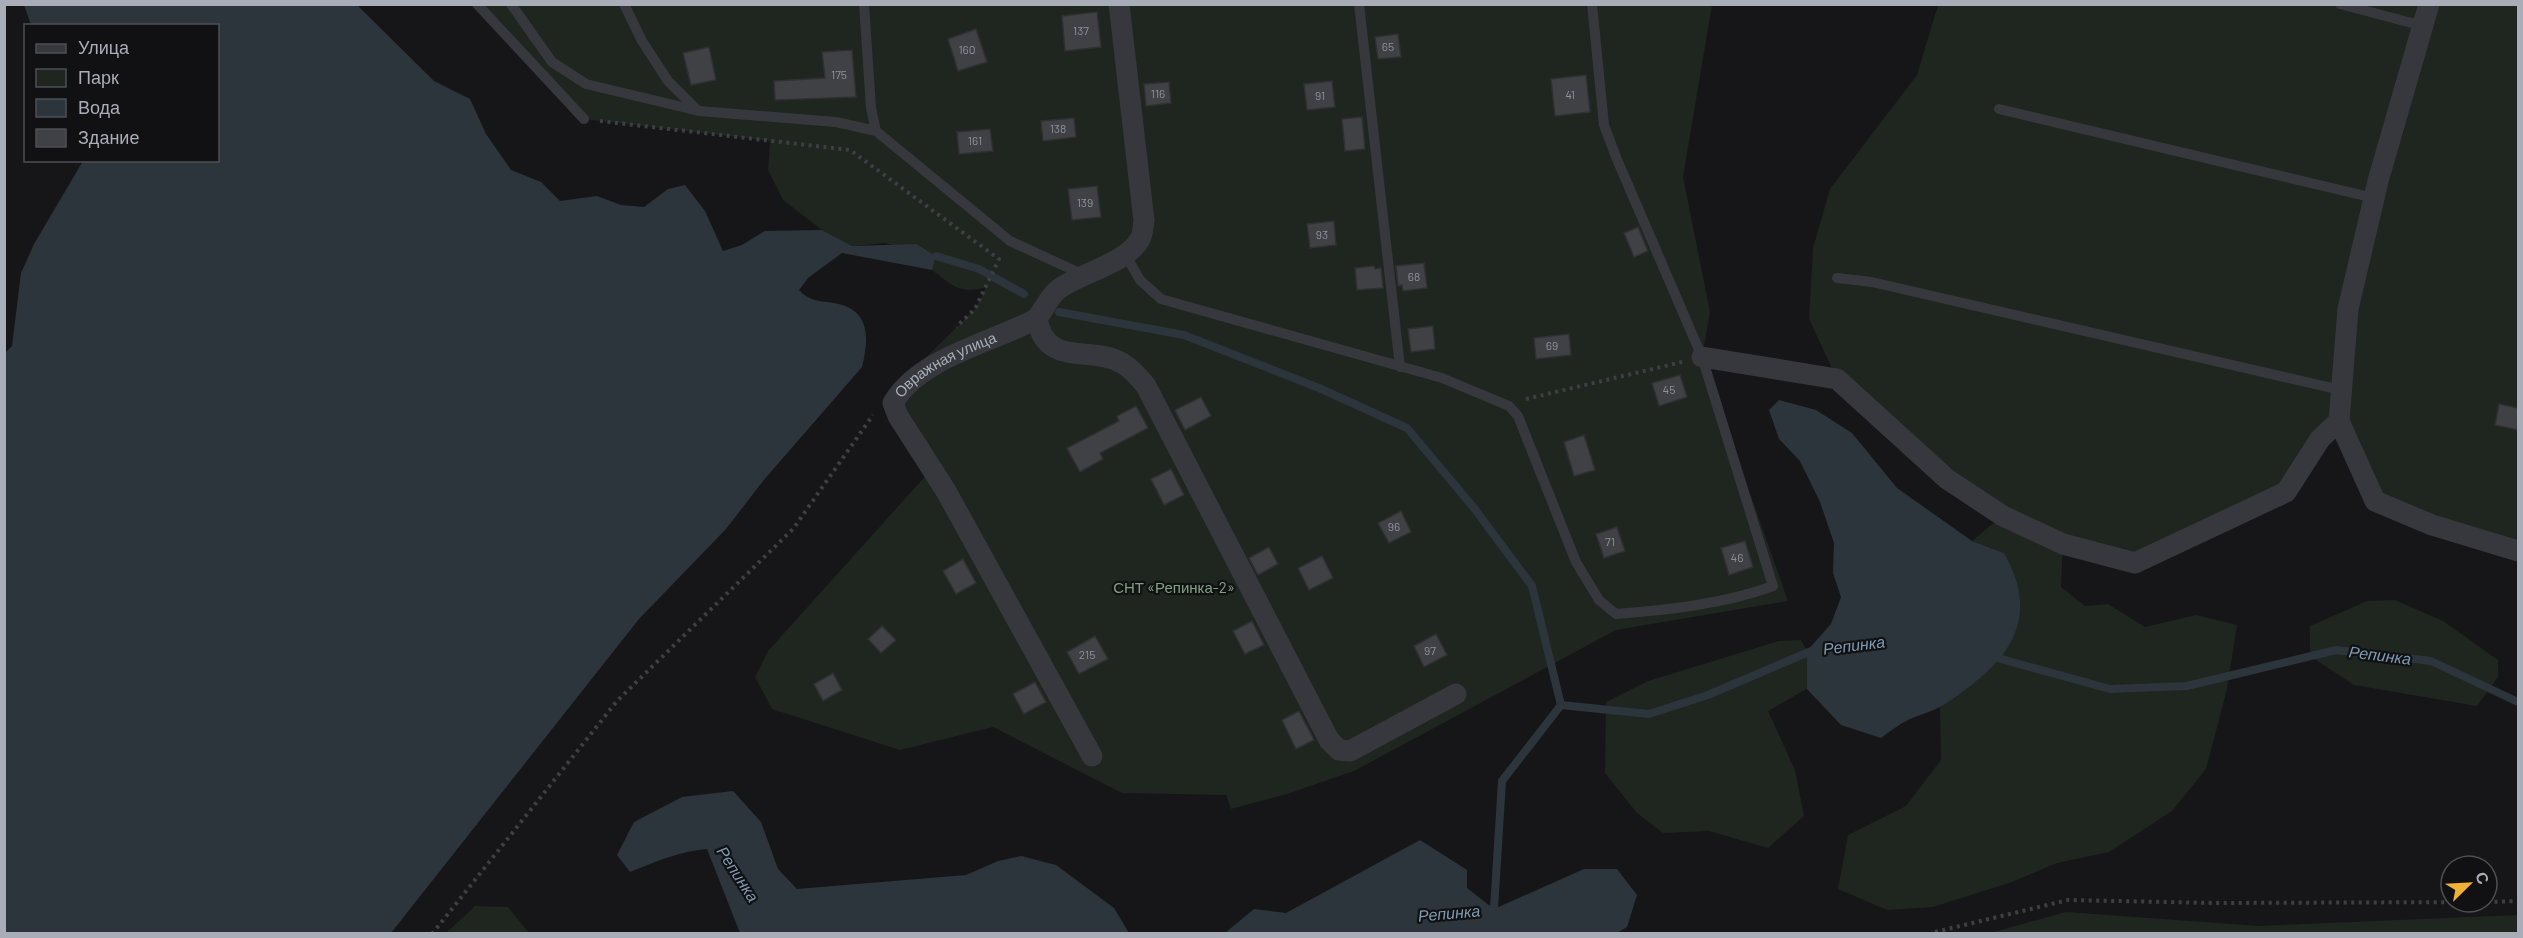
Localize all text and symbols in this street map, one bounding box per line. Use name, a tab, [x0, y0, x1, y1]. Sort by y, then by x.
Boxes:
house number: 137	[1073, 23, 1089, 37]
legend	[24, 24, 219, 162]
text: Улица	[78, 36, 130, 58]
house number: 65	[1382, 39, 1394, 53]
house number: 160	[958, 42, 976, 56]
text: Парк	[78, 66, 119, 88]
house number: 175	[831, 67, 847, 81]
house number: 116	[1151, 86, 1165, 100]
house number: 41	[1565, 87, 1575, 101]
house number: 91	[1315, 88, 1325, 102]
text: Вода	[78, 96, 121, 118]
house number: 138	[1050, 121, 1066, 135]
text: Здание	[78, 126, 139, 148]
house number: 161	[968, 133, 982, 147]
house number: 139	[1077, 195, 1093, 209]
house number: 93	[1316, 227, 1328, 241]
house number: 68	[1408, 269, 1420, 283]
street label: Овражная улица	[890, 327, 999, 401]
house number: 69	[1546, 338, 1558, 352]
house number: 45	[1663, 382, 1675, 396]
house number: 96	[1388, 519, 1400, 533]
house number: 71	[1605, 534, 1615, 548]
house number: 46	[1731, 550, 1743, 564]
park label: СНТ «Репинка-2»	[1113, 578, 1235, 596]
water label: Репинка	[1822, 631, 1886, 658]
water label: Репинка	[2348, 641, 2412, 668]
house number: 97	[1424, 643, 1436, 657]
house number: 215	[1079, 647, 1095, 661]
water label: Репинка	[713, 842, 763, 905]
north arrow	[2439, 854, 2499, 914]
text: С	[2472, 869, 2494, 887]
water label: Репинка	[1417, 900, 1481, 925]

